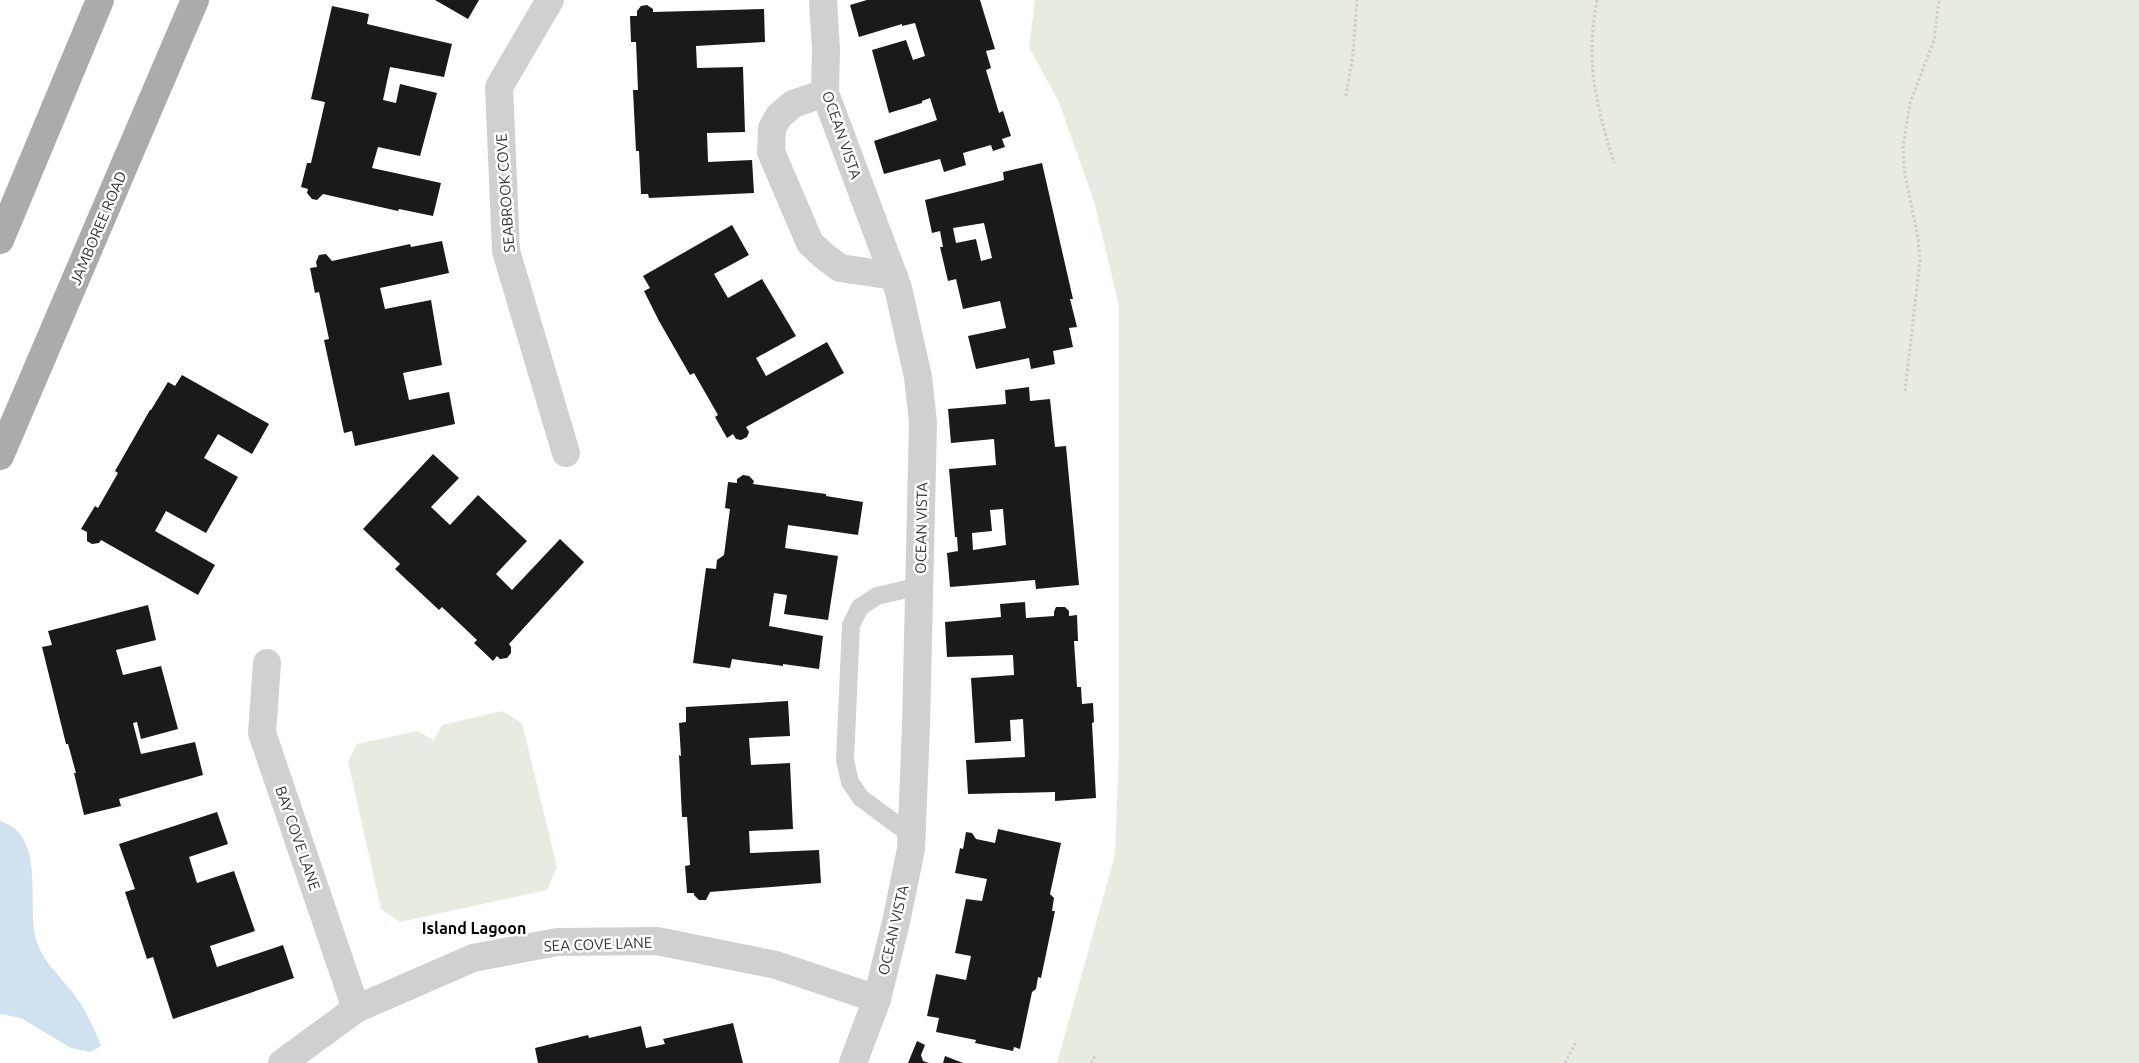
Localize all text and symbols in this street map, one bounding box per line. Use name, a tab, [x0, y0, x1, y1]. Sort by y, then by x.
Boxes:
street label: OCEAN VISTA	[819, 89, 865, 181]
street label: SEABROOK COVE	[492, 133, 518, 253]
street label: JAMBOREE ROAD	[66, 168, 130, 288]
street label: OCEAN VISTA	[912, 482, 930, 574]
street label: BAY COVE LANE	[272, 784, 324, 892]
street label: OCEAN VISTA	[874, 883, 912, 977]
district label: Island Lagoon	[422, 919, 526, 937]
street label: SEA COVE LANE	[543, 934, 653, 954]

